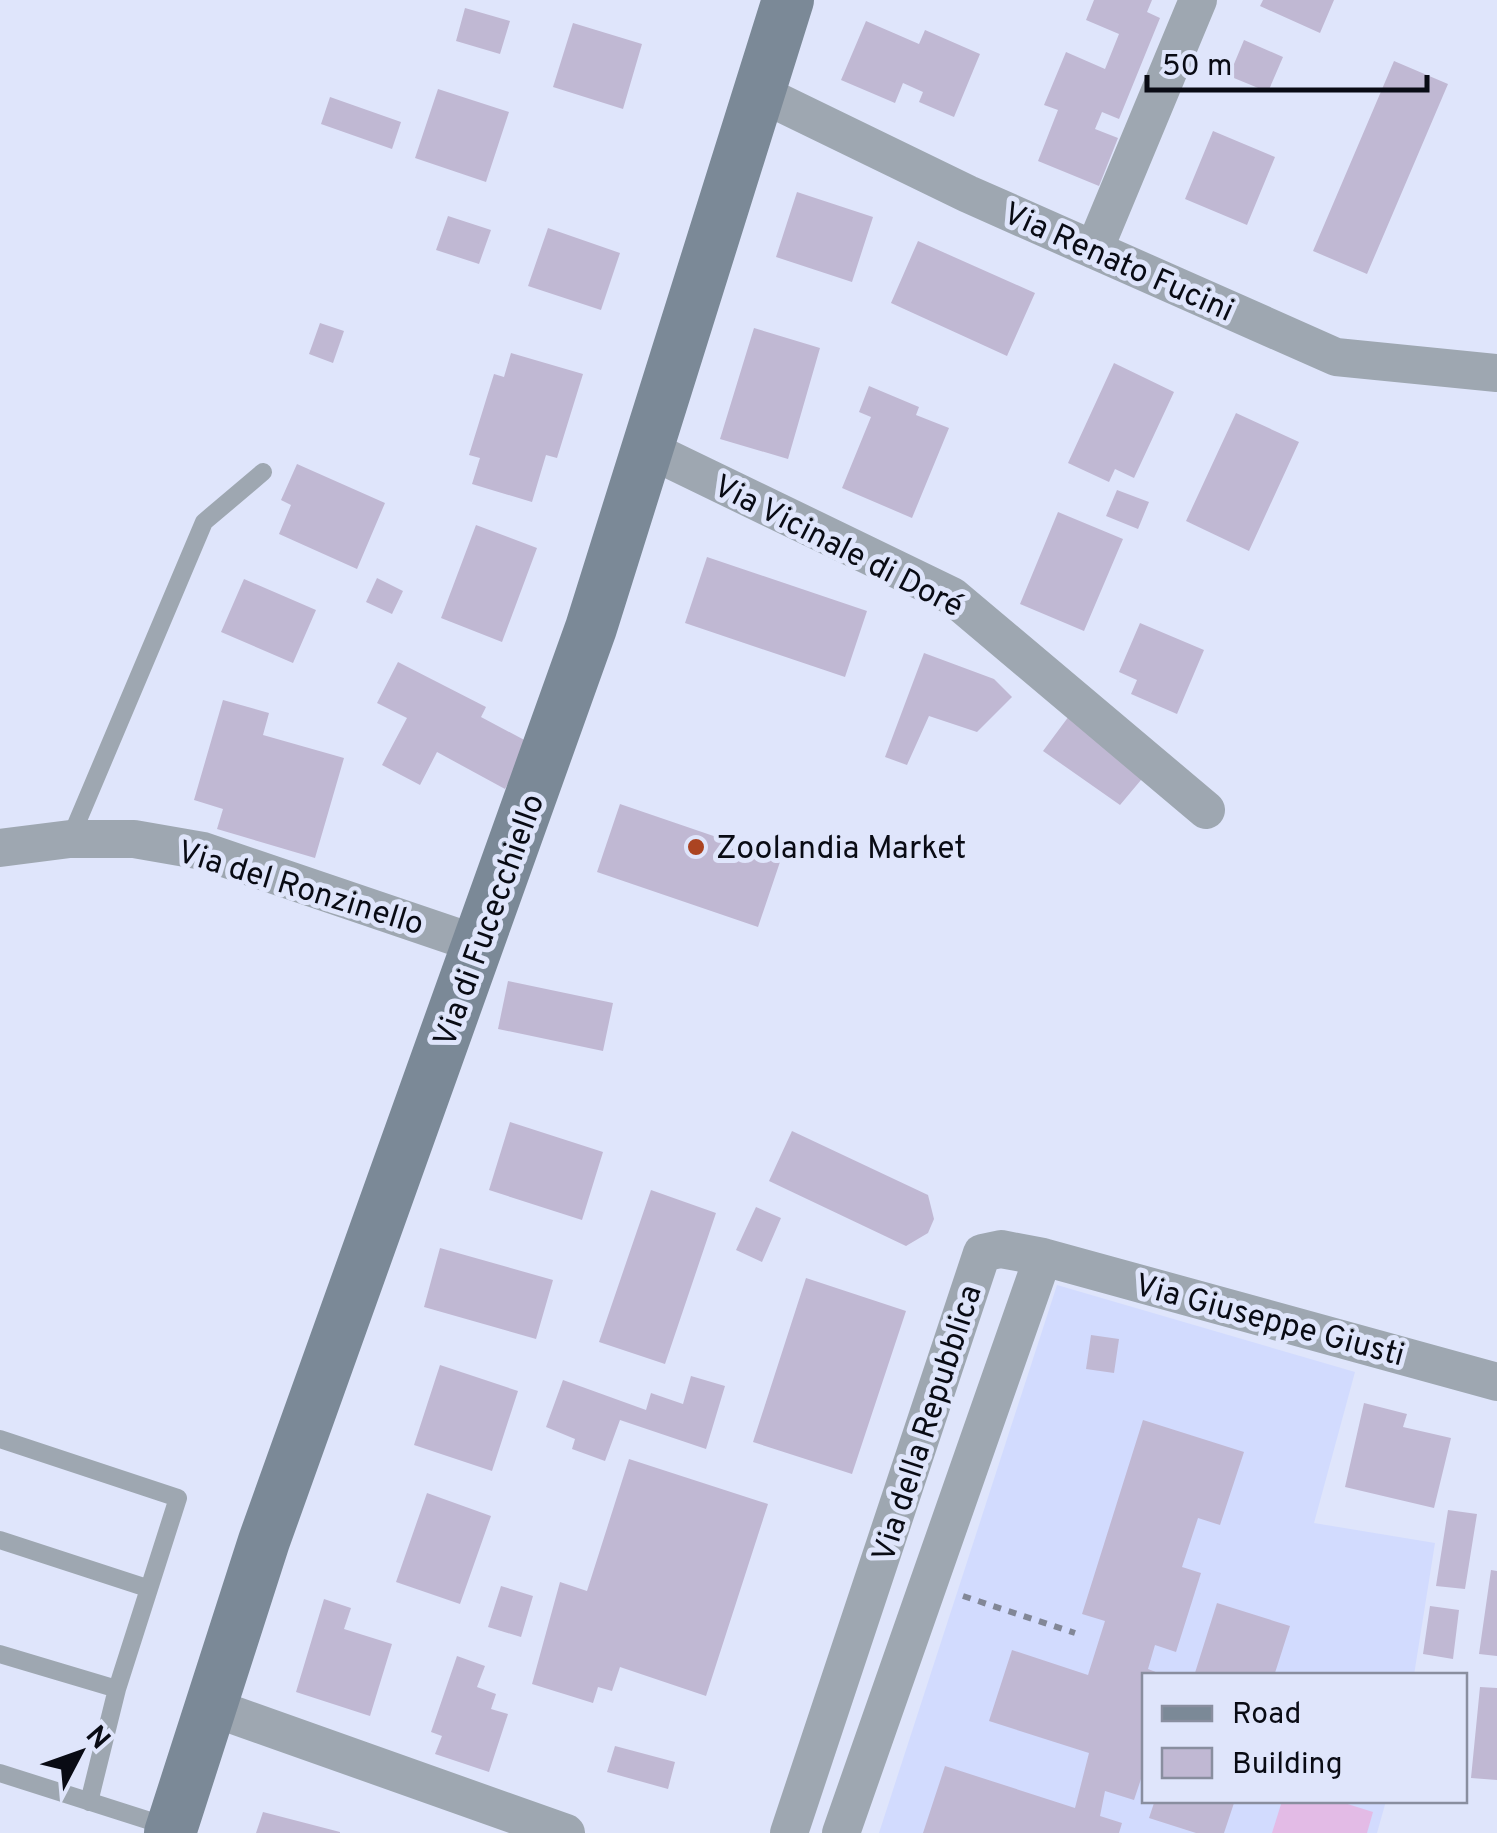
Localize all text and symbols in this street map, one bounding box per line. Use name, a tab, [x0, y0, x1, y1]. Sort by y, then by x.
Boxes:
scale bar	[1147, 30, 1427, 92]
text: 50 m	[1162, 49, 1232, 86]
street label: Via Renato Fucini	[996, 195, 1239, 332]
street label: Via Vicinale di Doré	[706, 467, 969, 628]
street label: Via di Fucecchiello	[427, 789, 555, 1053]
place label: Zoolandia Market	[716, 830, 966, 870]
street label: Via del Ronzinello	[172, 833, 428, 946]
marker: Zoolandia Market	[685, 836, 707, 858]
street label: Via Giuseppe Giusti	[1130, 1267, 1408, 1377]
street label: Via della Repubblica	[865, 1280, 992, 1567]
legend	[1142, 1673, 1467, 1803]
text: Road	[1232, 1697, 1301, 1734]
north arrow	[30, 1703, 130, 1803]
text: N	[76, 1719, 117, 1758]
text: Building	[1232, 1747, 1343, 1784]

